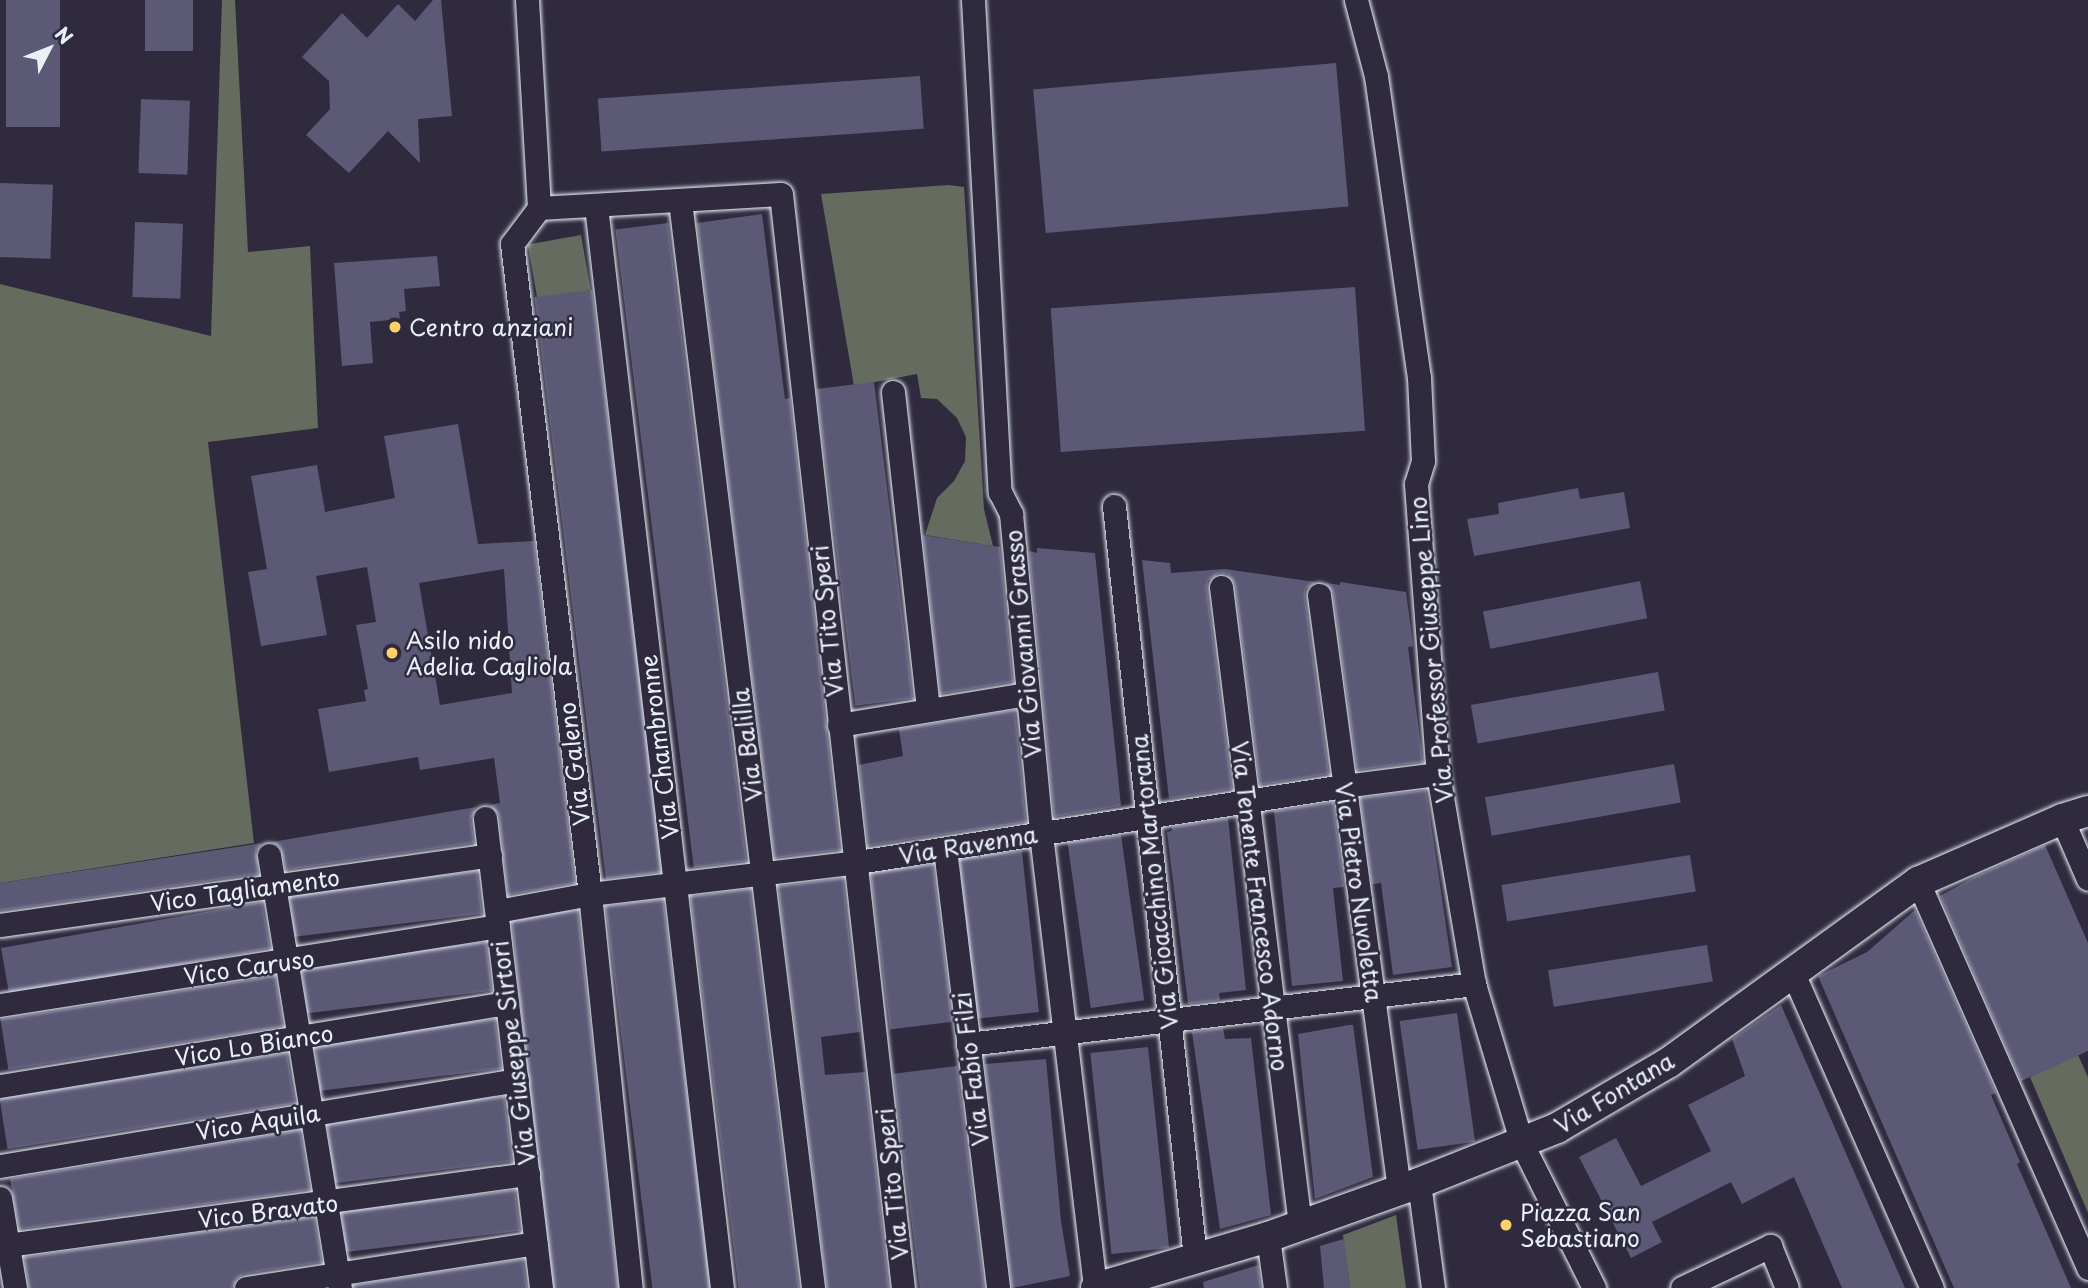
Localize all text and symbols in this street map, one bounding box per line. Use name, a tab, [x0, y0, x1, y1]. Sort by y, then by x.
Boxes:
north arrow	[14, 14, 84, 84]
text: N	[49, 20, 80, 50]
place label: Centro anziani	[409, 313, 574, 341]
marker: Centro anziani	[387, 319, 403, 335]
street label: Via Professor Giuseppe Lino	[1404, 496, 1458, 804]
street label: Via Giovanni Grasso	[999, 529, 1047, 759]
street label: Via Tito Speri	[805, 544, 849, 698]
place label: Asilo nido Adelia Cagliola	[406, 626, 572, 680]
marker: Asilo nido Adelia Cagliola	[384, 645, 400, 661]
street label: Via Chambronne	[634, 653, 684, 841]
street label: Via Balilla	[726, 687, 768, 803]
street label: Via Galeno	[553, 701, 595, 827]
street label: Via Gioacchino Martorana	[1125, 734, 1183, 1030]
street label: Via Tenente Francesco Adorno	[1226, 739, 1294, 1073]
street label: Via Pietro Nuvoletta	[1330, 780, 1388, 1004]
street label: Via Ravenna	[898, 821, 1038, 869]
street label: Vico Tagliamento	[149, 863, 341, 917]
street label: Via Giuseppe Sirtori	[486, 940, 540, 1166]
street label: Vico Caruso	[182, 944, 316, 990]
street label: Via Fabio Filzi	[948, 991, 994, 1147]
street label: Vico Lo Bianco	[172, 1019, 336, 1071]
street label: Via Fontana	[1549, 1047, 1679, 1139]
street label: Vico Aquila	[194, 1099, 322, 1145]
street label: Via Tito Speri	[870, 1107, 914, 1261]
street label: Vico Bravato	[196, 1189, 340, 1233]
place label: Piazza San Sebastiano	[1520, 1198, 1640, 1252]
marker: Piazza San Sebastiano	[1498, 1217, 1514, 1233]

